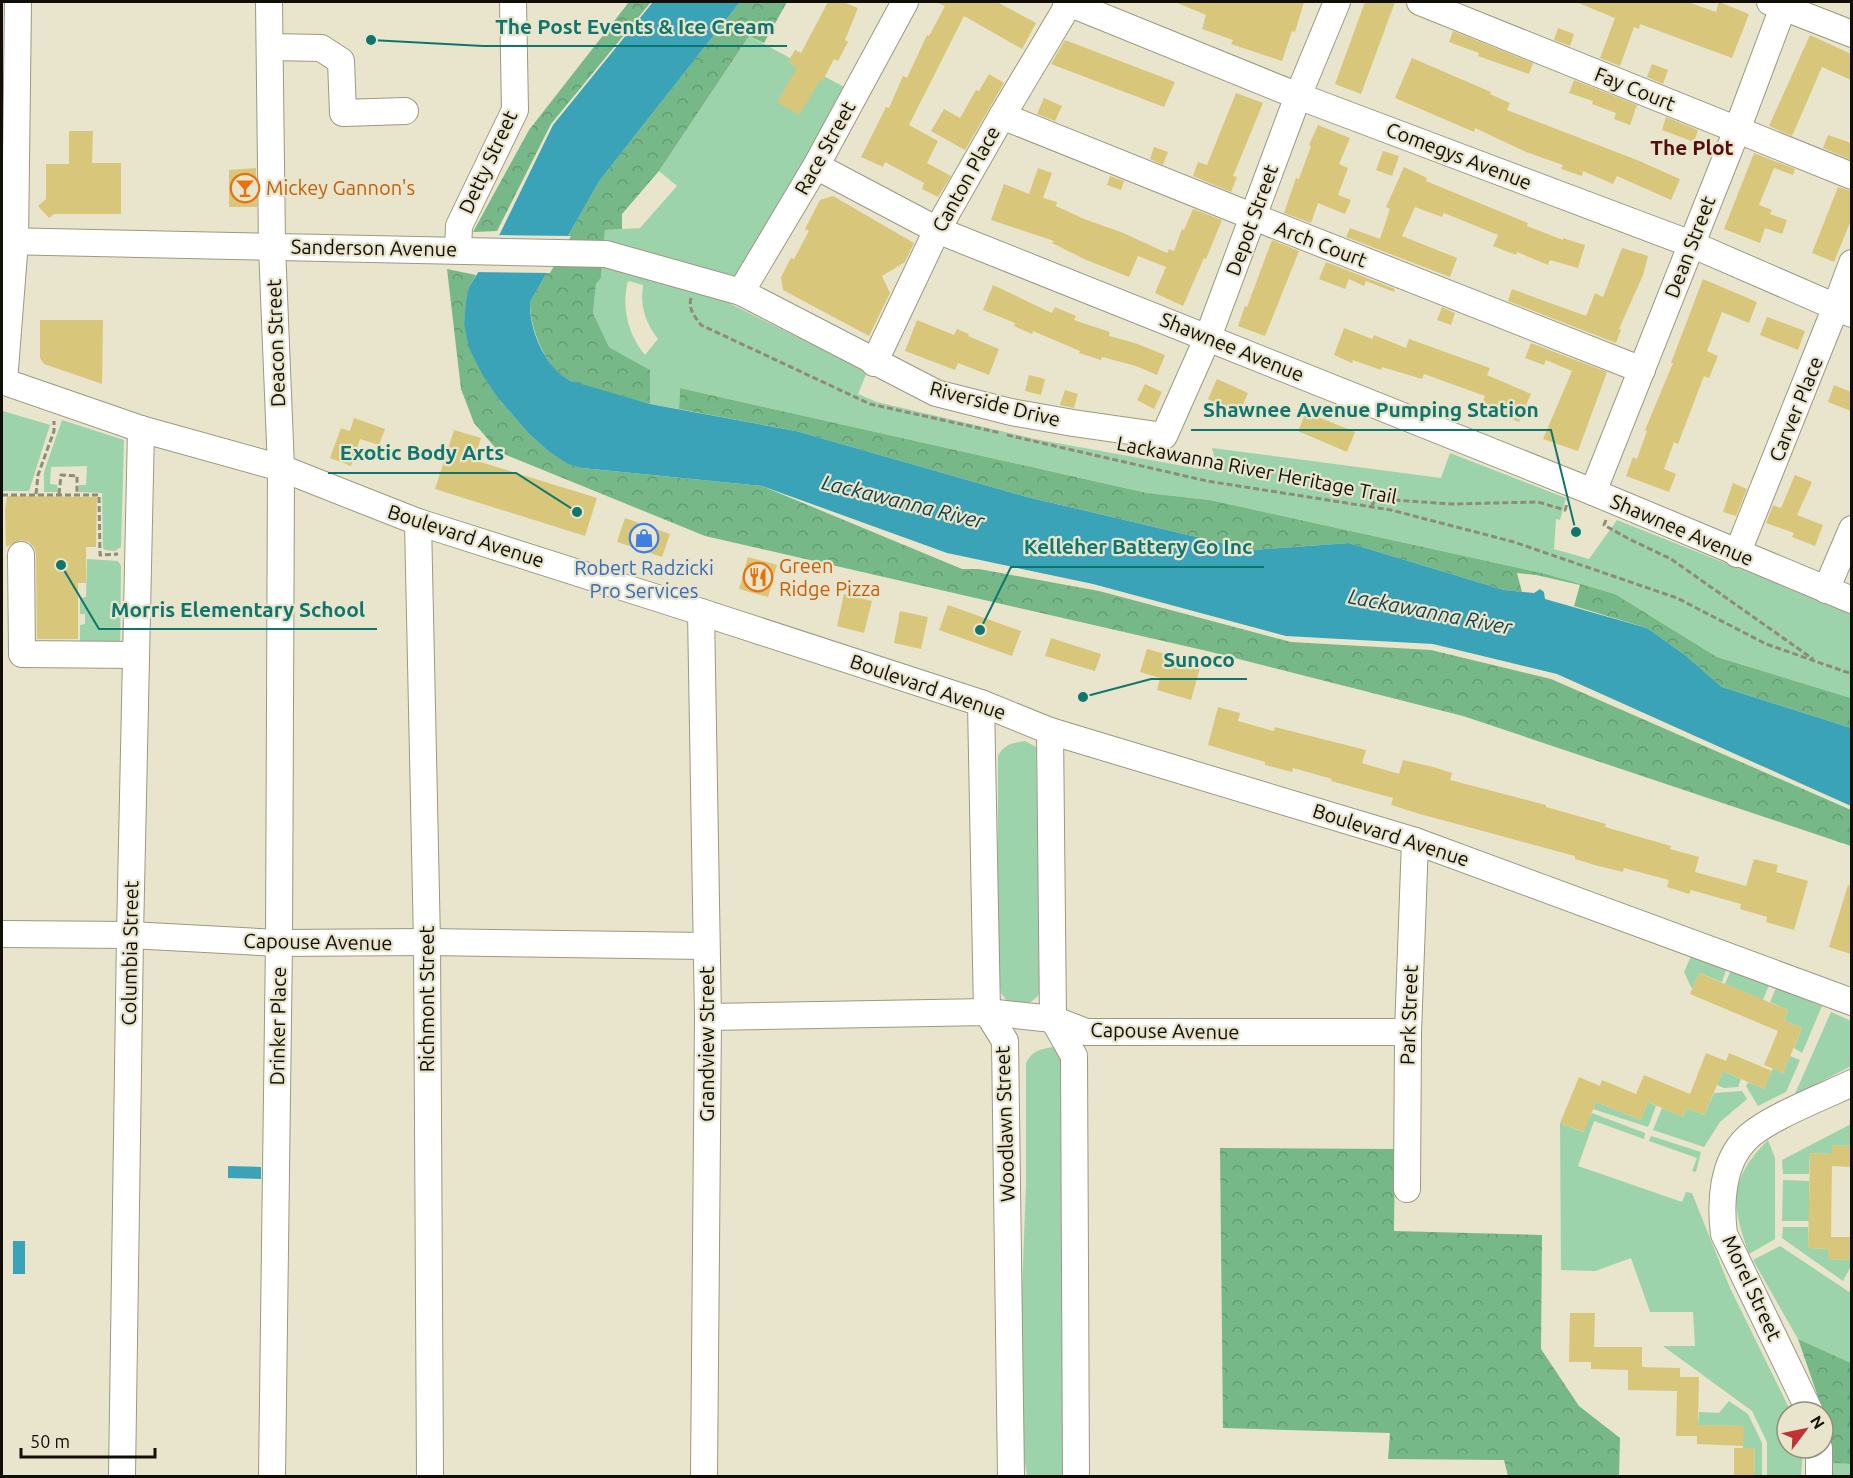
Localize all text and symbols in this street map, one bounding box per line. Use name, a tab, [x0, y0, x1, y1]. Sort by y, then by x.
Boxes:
callout: The Post Events & Ice Cream	[483, 7, 787, 46]
text: The Post Events & Ice Cream	[495, 14, 775, 38]
street label: Fay Court	[1591, 62, 1679, 115]
street label: Race Street	[789, 97, 860, 199]
street label: Detty Street	[454, 107, 521, 217]
street label: Comegys Avenue	[1383, 117, 1535, 194]
street label: Canton Place	[927, 122, 1004, 236]
district label: The Plot	[1650, 135, 1734, 159]
street label: Depot Street	[1221, 161, 1282, 279]
bar icon: Mickey Gannon's	[229, 172, 261, 204]
place label: Mickey Gannon's	[266, 176, 415, 199]
street label: Dean Street	[1660, 192, 1720, 301]
street label: Arch Court	[1272, 215, 1371, 272]
street label: Sanderson Avenue	[291, 235, 457, 260]
street label: Deacon Street	[262, 278, 289, 407]
street label: Shawnee Avenue	[1157, 307, 1307, 386]
street label: Carver Place	[1764, 353, 1827, 465]
street label: Riverside Drive	[927, 376, 1063, 431]
callout: Shawnee Avenue Pumping Station	[1191, 391, 1551, 430]
text: Shawnee Avenue Pumping Station	[1203, 397, 1539, 421]
street label: Lackawanna River Heritage Trail	[1115, 431, 1399, 508]
callout: Exotic Body Arts	[328, 434, 516, 473]
text: Exotic Body Arts	[340, 440, 504, 464]
water label: Lackawanna River	[820, 469, 988, 533]
street label: Shawnee Avenue	[1607, 489, 1757, 570]
street label: Boulevard Avenue	[385, 499, 547, 572]
shop icon: Robert Radzicki Pro Services	[628, 522, 660, 554]
callout: Kelleher Battery Co Inc	[1011, 528, 1264, 567]
text: Kelleher Battery Co Inc	[1024, 534, 1252, 558]
place label: Green Ridge Pizza	[779, 554, 881, 600]
place label: Robert Radzicki Pro Services	[574, 556, 714, 602]
restaurant icon: Green Ridge Pizza	[742, 561, 774, 593]
water label: Lackawanna River	[1346, 583, 1515, 639]
callout: Morris Elementary School	[99, 590, 377, 629]
text: Morris Elementary School	[111, 597, 365, 621]
callout: Sunoco	[1151, 640, 1247, 679]
text: Sunoco	[1163, 647, 1235, 671]
street label: Boulevard Avenue	[847, 649, 1009, 724]
street label: Boulevard Avenue	[1310, 798, 1472, 871]
street label: Columbia Street	[117, 880, 142, 1026]
street label: Richmont Street	[415, 926, 438, 1072]
street label: Capouse Avenue	[243, 929, 393, 954]
street label: Park Street	[1395, 964, 1422, 1065]
street label: Drinker Place	[265, 966, 290, 1086]
street label: Grandview Street	[695, 966, 718, 1122]
street label: Capouse Avenue	[1090, 1018, 1240, 1043]
street label: Woodlawn Street	[990, 1045, 1019, 1202]
street label: Morel Street	[1718, 1232, 1787, 1344]
north arrow	[1775, 1400, 1835, 1460]
text: N	[1807, 1412, 1829, 1432]
scale bar	[21, 1421, 154, 1459]
text: 50 m	[30, 1431, 70, 1451]

